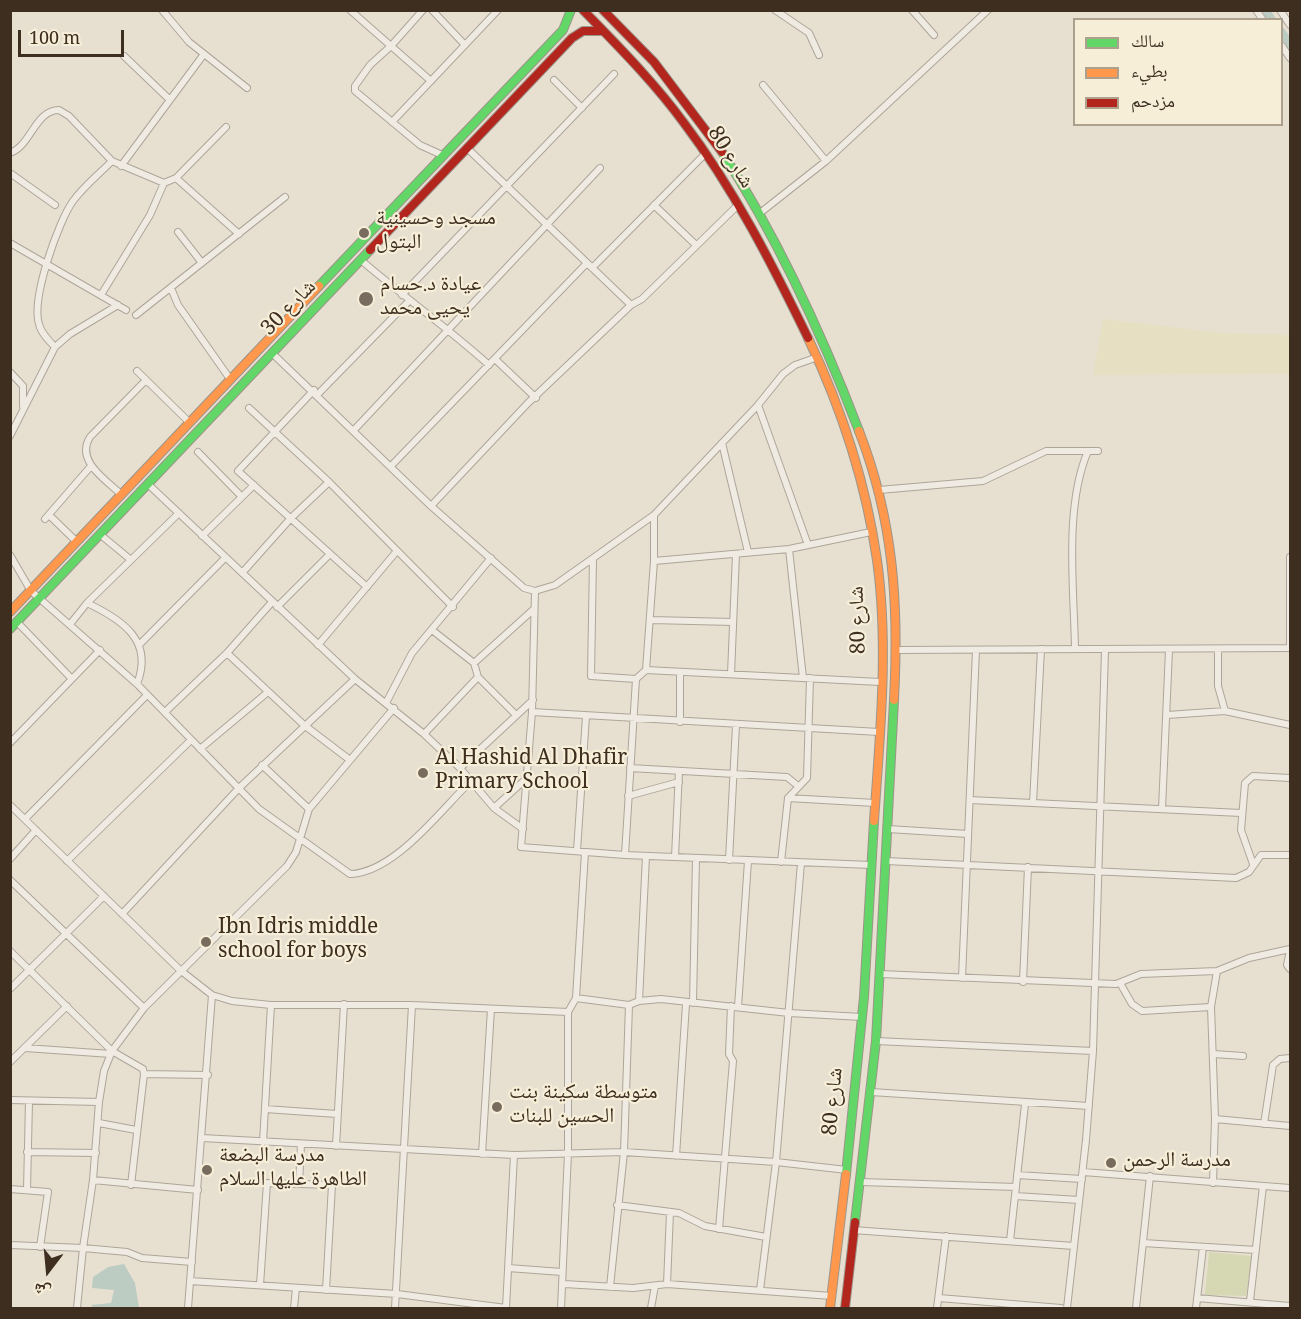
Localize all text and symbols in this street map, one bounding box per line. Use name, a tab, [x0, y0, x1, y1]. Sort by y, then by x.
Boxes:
scale bar	[21, 18, 128, 56]
legend	[1073, 18, 1283, 126]
text: 100 m	[29, 25, 80, 55]
text: سالك	[1131, 28, 1164, 58]
text: بطيء	[1131, 58, 1168, 88]
text: مزدحم	[1131, 88, 1175, 118]
street label: شارع 80	[699, 123, 757, 195]
place label: مسجد وحسينية البتول	[376, 208, 496, 258]
marker: مسجد وحسينية البتول	[357, 226, 371, 240]
place label: عيادة د.حسام يحيى محمد	[380, 274, 481, 324]
street label: شارع 30	[258, 277, 324, 343]
marker: عيادة د.حسام يحيى محمد	[357, 290, 375, 308]
street label: شارع 80	[847, 586, 875, 654]
place label: Al Hashid Al Dhafir Primary School	[435, 748, 627, 798]
marker: Al Hashid Al Dhafir Primary School	[416, 766, 430, 780]
place label: Ibn Idris middle school for boys	[218, 917, 378, 967]
marker: Ibn Idris middle school for boys	[199, 935, 213, 949]
street label: شارع 80	[820, 1067, 852, 1137]
place label: متوسطة سكينة بنت الحسين للبنات	[509, 1082, 657, 1132]
marker: متوسطة سكينة بنت الحسين للبنات	[490, 1100, 504, 1114]
place label: مدرسة البضعة الطاهرة عليها السلام	[219, 1145, 367, 1195]
place label: مدرسة الرحمن	[1123, 1150, 1231, 1176]
marker: مدرسة الرحمن	[1104, 1156, 1118, 1170]
marker: مدرسة البضعة الطاهرة عليها السلام	[200, 1163, 214, 1177]
north arrow	[18, 1241, 78, 1301]
text: ش	[31, 1273, 55, 1304]

